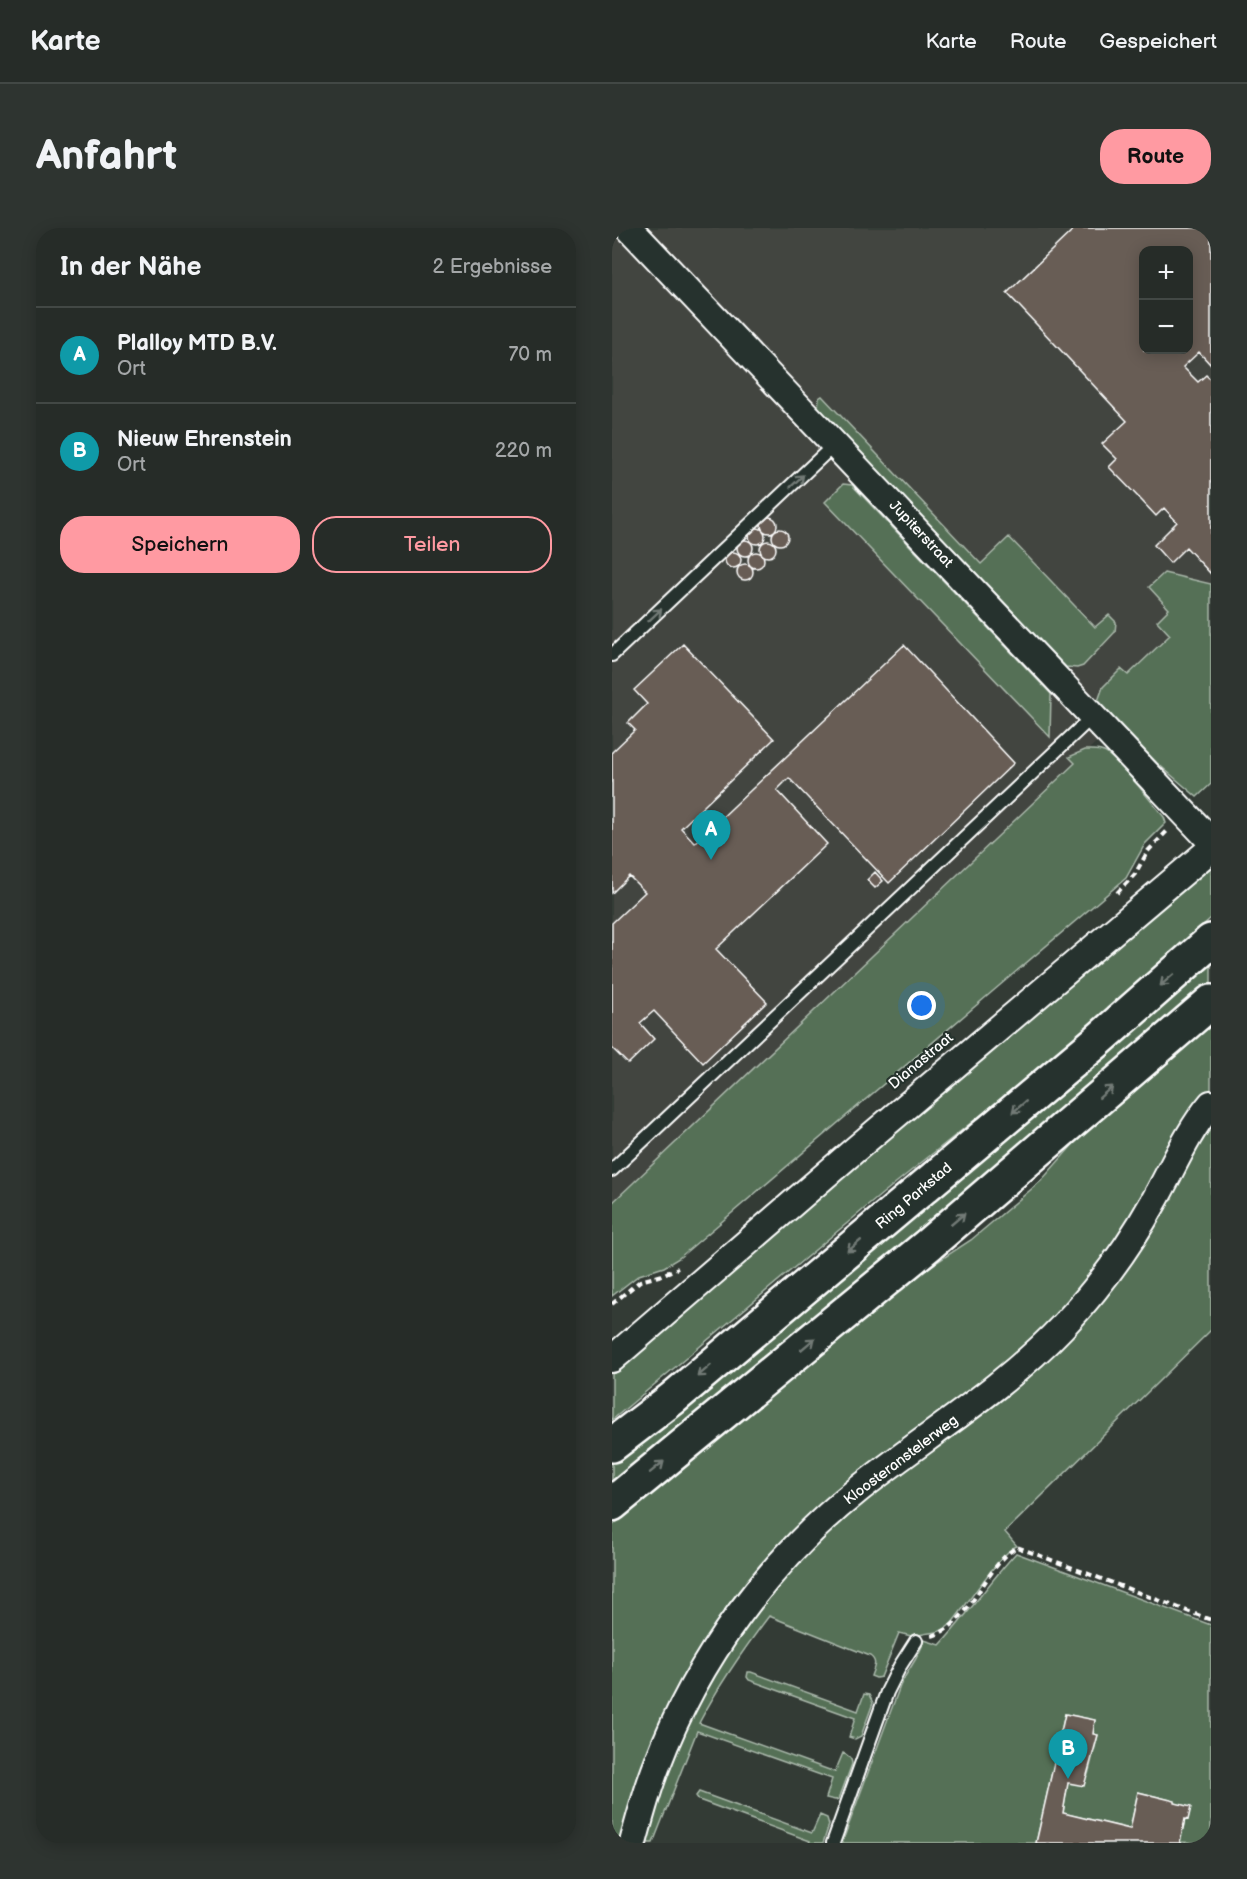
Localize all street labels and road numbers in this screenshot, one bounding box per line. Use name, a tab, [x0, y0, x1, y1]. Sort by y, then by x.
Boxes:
street label: Jupiterstraat	[885, 496, 957, 572]
street label: Dianastraat	[885, 1028, 958, 1094]
street label: Ring Parkstad	[872, 1158, 956, 1234]
street label: Kloosteranstelerweg	[840, 1411, 962, 1509]

